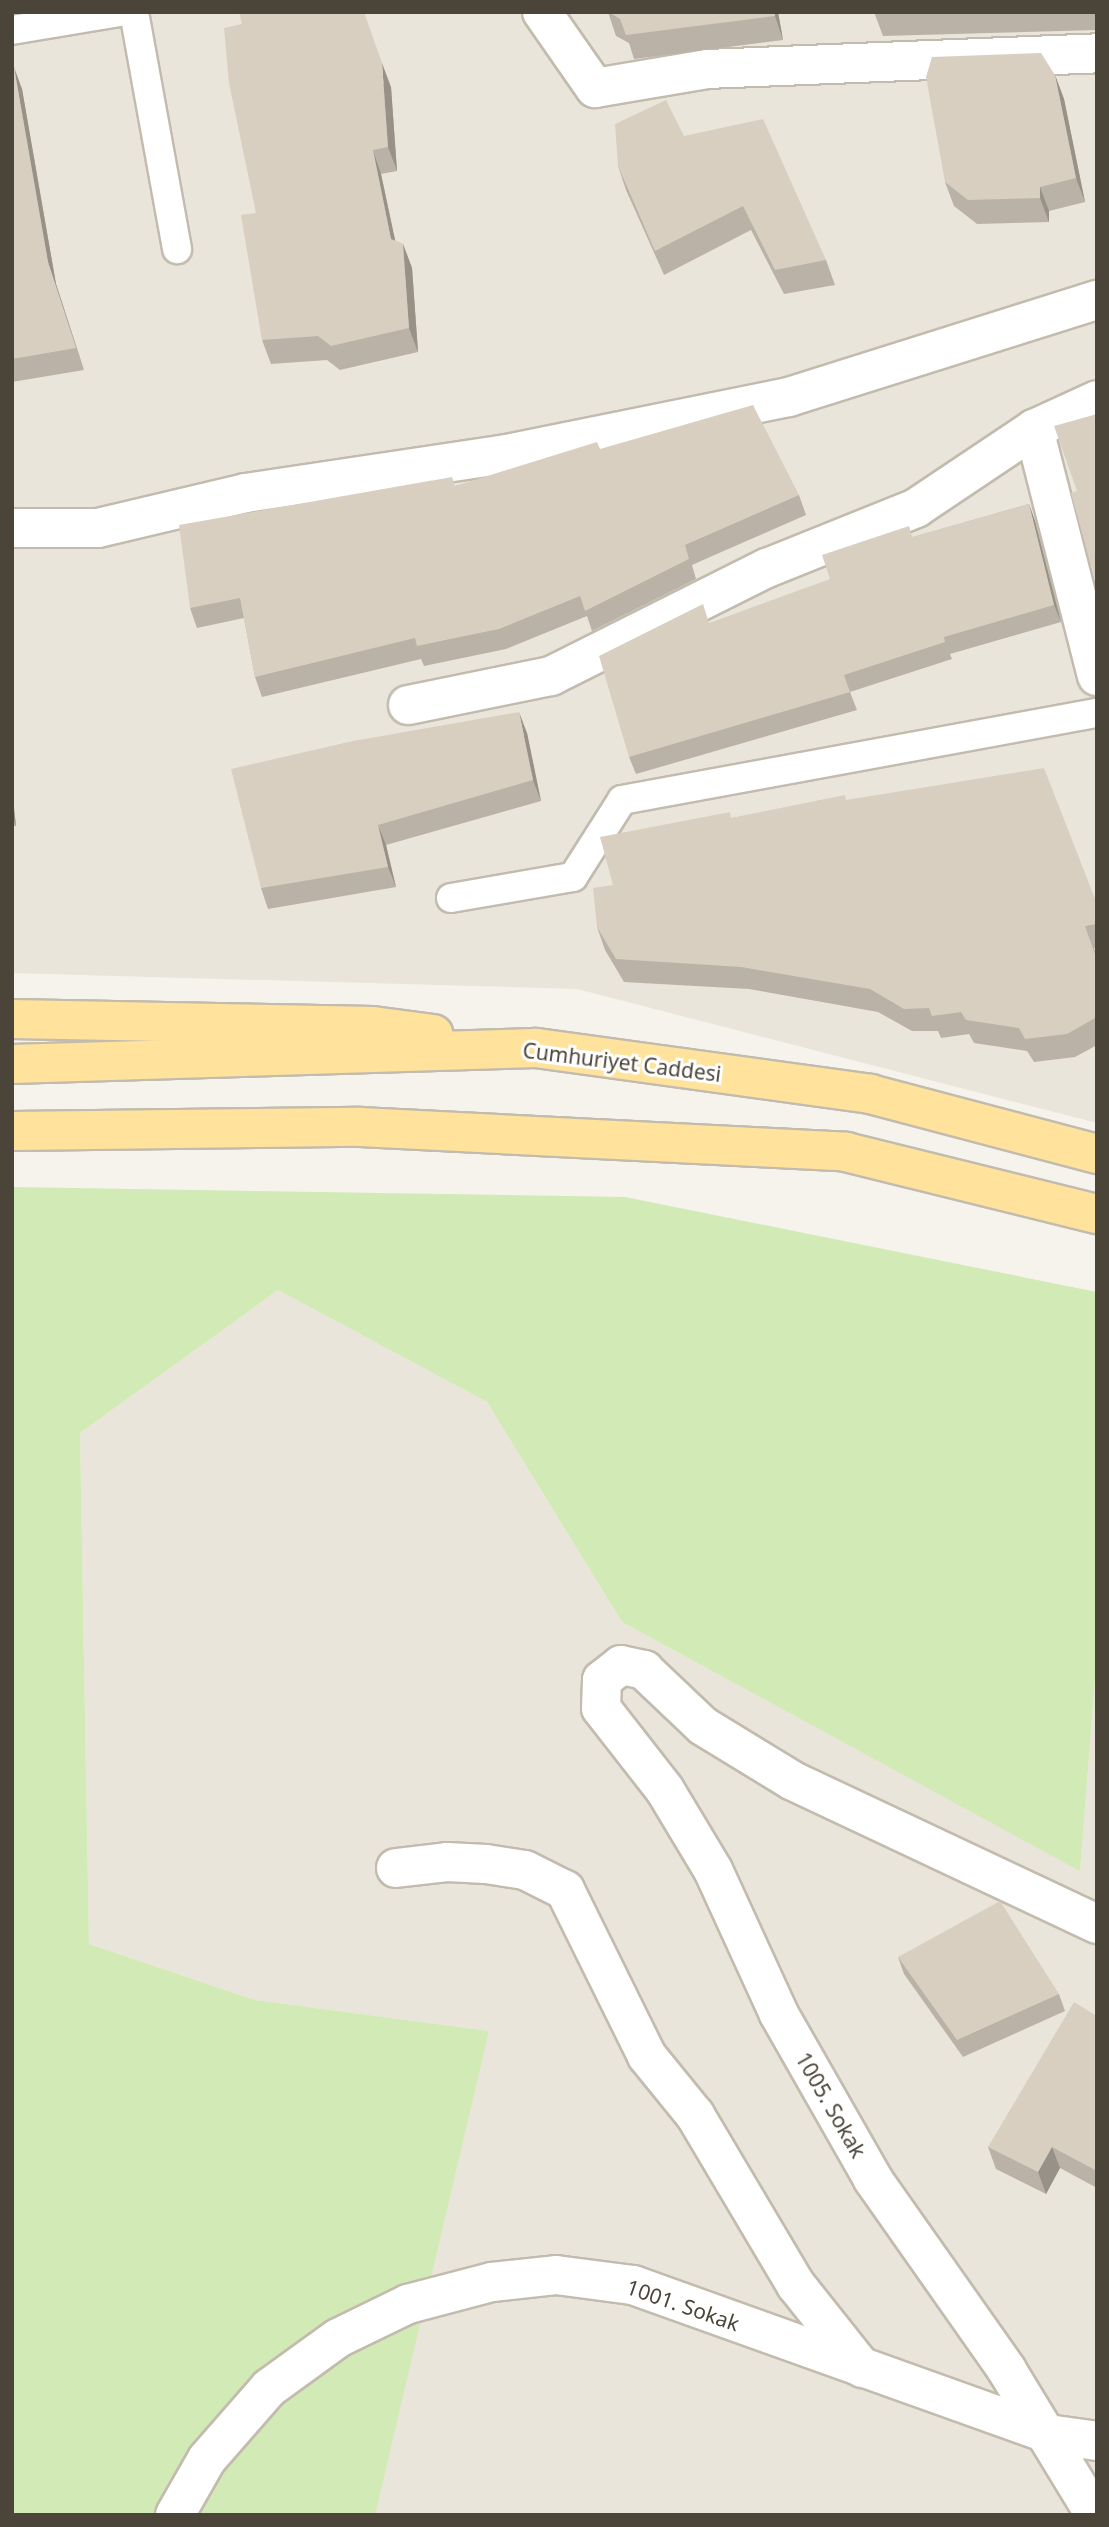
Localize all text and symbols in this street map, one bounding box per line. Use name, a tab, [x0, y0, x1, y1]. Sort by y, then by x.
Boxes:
street label: Cumhuriyet Caddesi	[521, 1037, 723, 1087]
street label: 1005. Sokak	[791, 2048, 871, 2162]
street label: 1001. Sokak	[623, 2274, 743, 2336]

